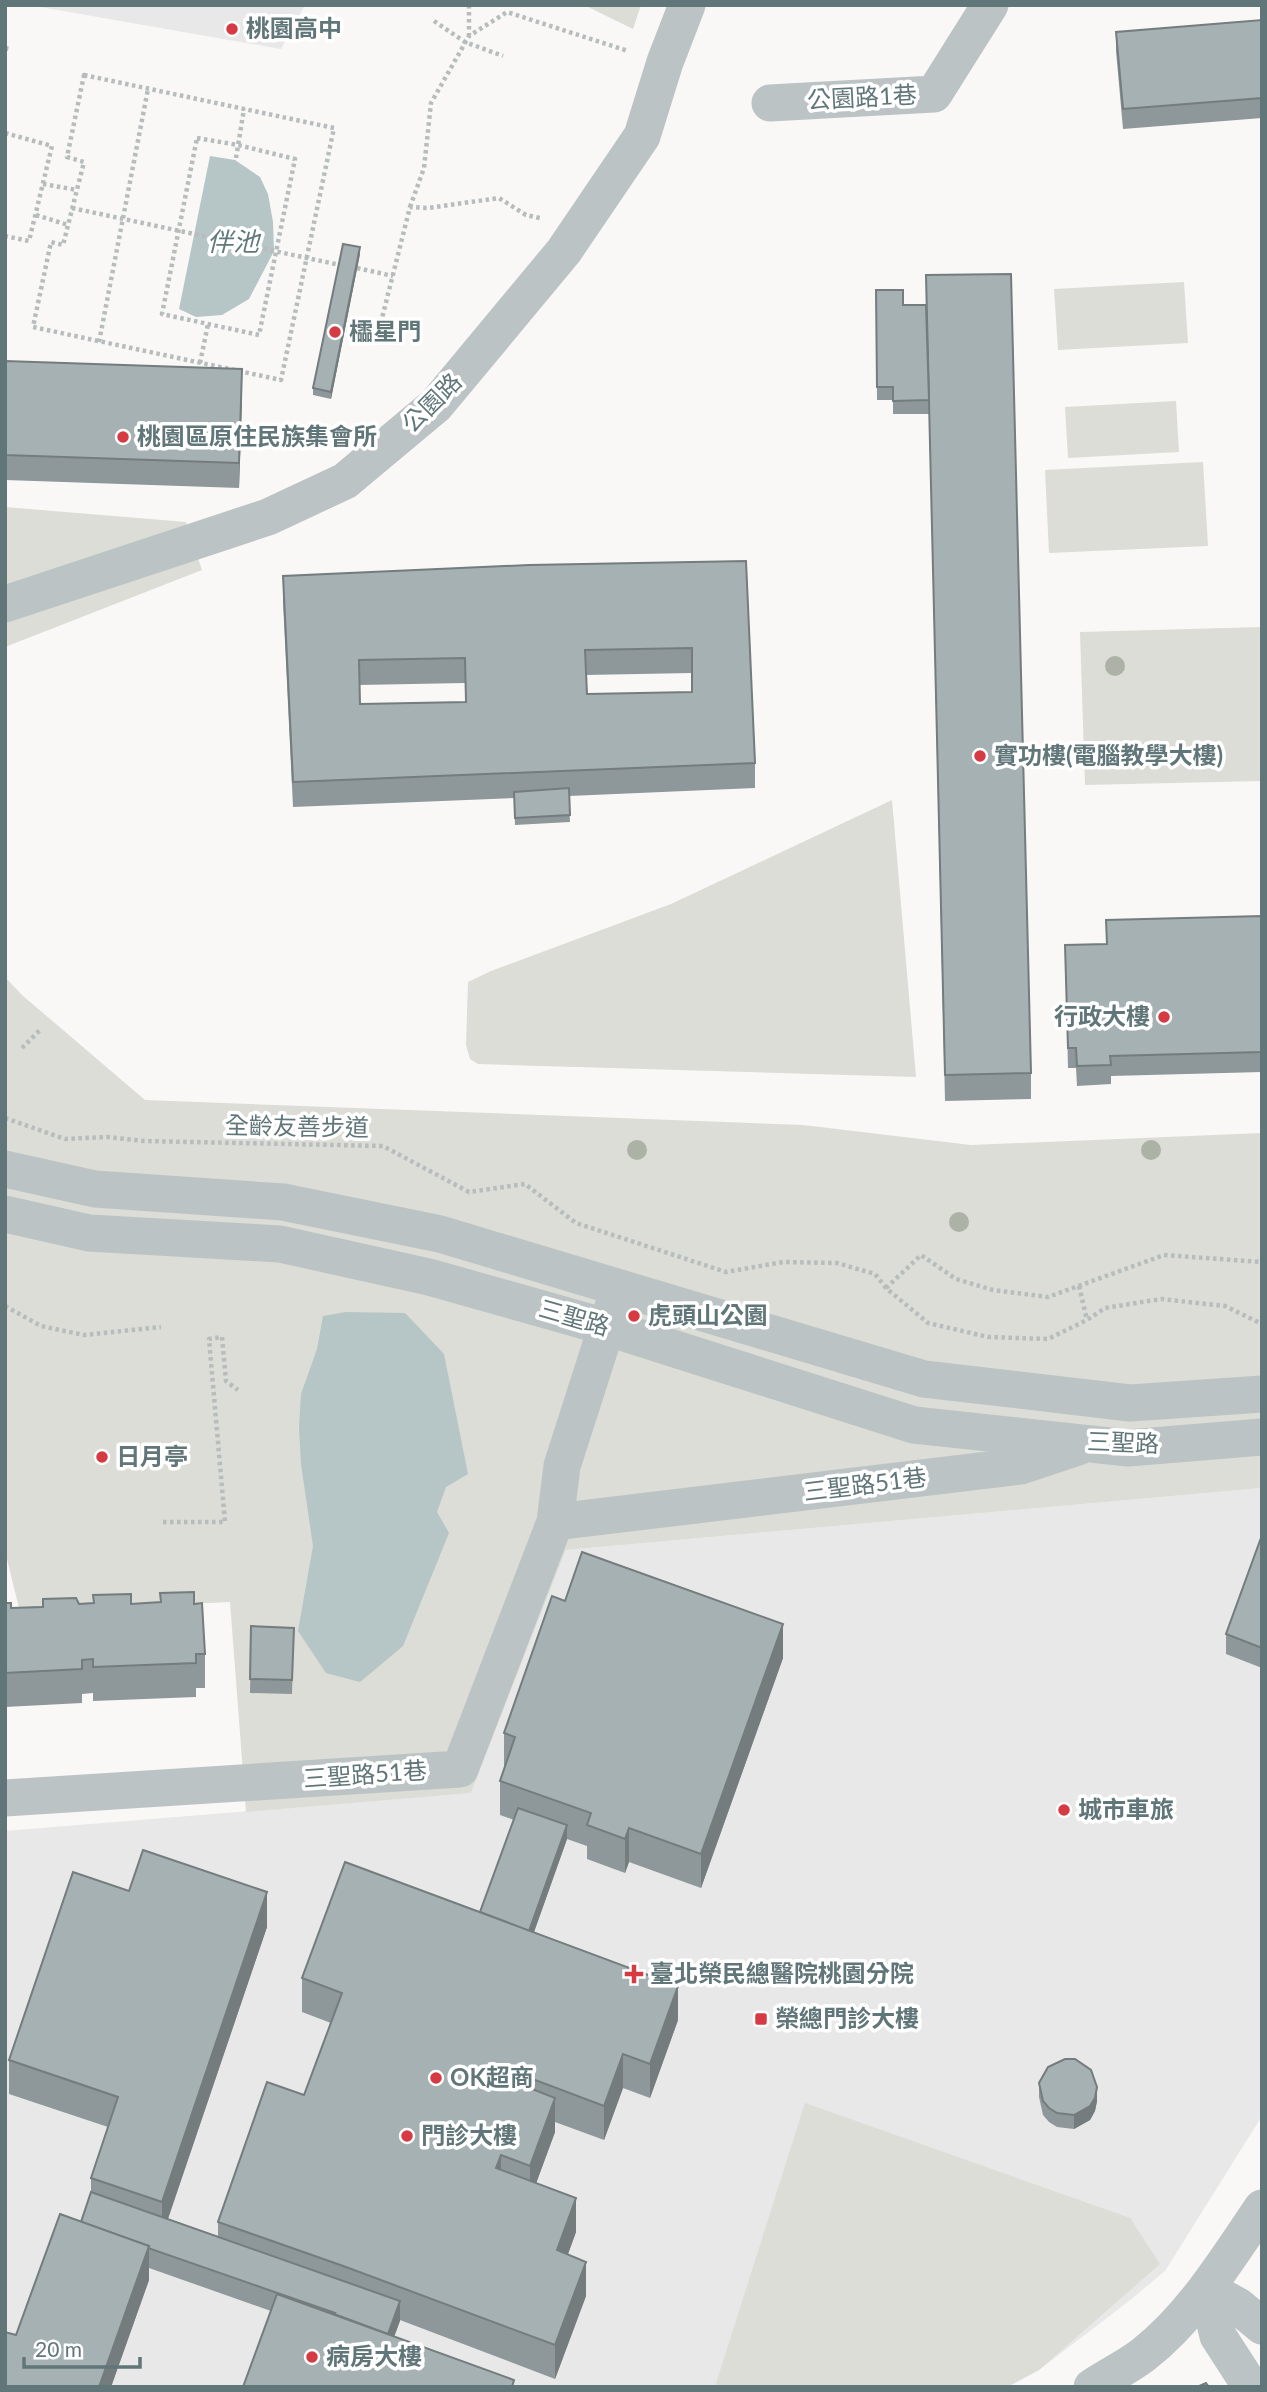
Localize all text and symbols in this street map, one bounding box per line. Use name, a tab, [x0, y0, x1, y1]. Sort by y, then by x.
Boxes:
place label: 桃園高中	[246, 13, 342, 42]
marker: 桃園高中	[224, 21, 240, 37]
street label: 公園路1巷	[806, 79, 918, 114]
water label: 伴池	[207, 225, 262, 257]
place label: 櫺星門	[349, 316, 421, 345]
marker: 櫺星門	[327, 324, 343, 340]
street label: 公園路	[395, 366, 467, 438]
place label: 桃園區原住民族集會所	[137, 421, 377, 450]
marker: 桃園區原住民族集會所	[115, 429, 131, 445]
place label: 實功樓(電腦教學大樓)	[994, 740, 1223, 769]
marker: 實功樓(電腦教學大樓)	[972, 748, 988, 764]
place label: 行政大樓	[1054, 1001, 1150, 1030]
marker: 行政大樓	[1156, 1009, 1172, 1025]
street label: 全齡友善步道	[225, 1110, 369, 1141]
street label: 三聖路	[536, 1293, 613, 1340]
place label: 虎頭山公園	[648, 1300, 768, 1329]
marker: 虎頭山公園	[626, 1308, 642, 1324]
street label: 三聖路	[1087, 1426, 1160, 1457]
place label: 日月亭	[116, 1441, 188, 1470]
marker: 日月亭	[94, 1449, 110, 1465]
street label: 三聖路51巷	[802, 1462, 928, 1505]
street label: 三聖路51巷	[302, 1755, 428, 1792]
place label: 城市車旅	[1078, 1794, 1174, 1823]
marker: 城市車旅	[1056, 1802, 1072, 1818]
place label: 臺北榮民總醫院桃園分院	[650, 1958, 914, 1987]
marker: 臺北榮民總醫院桃園分院	[624, 1964, 644, 1984]
place label: 榮總門診大樓	[775, 2003, 919, 2032]
marker: 榮總門診大樓	[753, 2011, 769, 2027]
place label: OK超商	[450, 2062, 534, 2091]
marker: OK超商	[428, 2070, 444, 2086]
place label: 門診大樓	[421, 2120, 517, 2149]
marker: 門診大樓	[399, 2128, 415, 2144]
scale bar	[24, 2326, 140, 2370]
text: 20 m	[35, 2336, 82, 2361]
place label: 病房大樓	[326, 2341, 422, 2370]
marker: 病房大樓	[304, 2349, 320, 2365]

